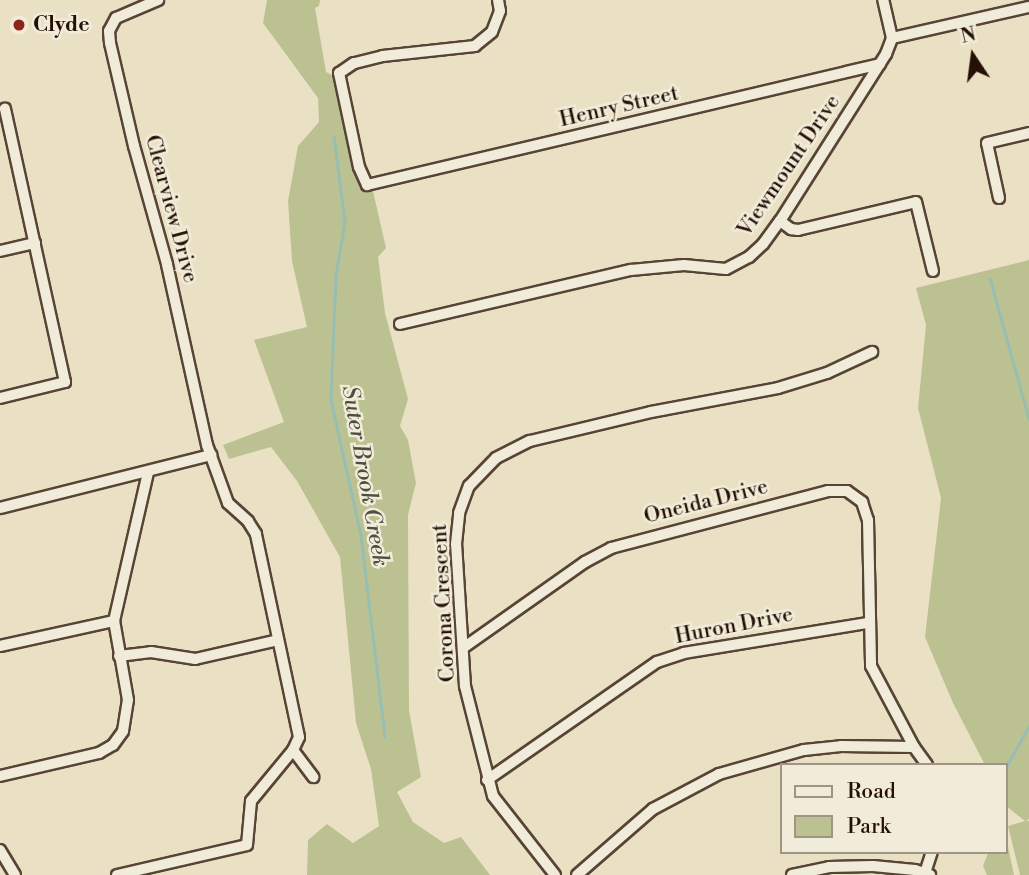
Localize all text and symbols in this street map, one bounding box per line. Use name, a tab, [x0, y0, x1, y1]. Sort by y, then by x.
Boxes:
place label: Clyde	[33, 12, 90, 38]
marker: Clyde	[11, 17, 27, 33]
north arrow	[938, 21, 1008, 91]
text: N	[958, 22, 978, 49]
street label: Henry Street	[557, 81, 681, 133]
street label: Viewmount Drive	[732, 90, 846, 242]
street label: Clearview Drive	[139, 132, 203, 286]
water label: Suter Brook Creek	[335, 383, 395, 569]
street label: Oneida Drive	[641, 474, 771, 530]
street label: Corona Crescent	[427, 523, 461, 683]
street label: Huron Drive	[673, 602, 795, 650]
legend	[780, 763, 1008, 854]
text: Road	[847, 779, 896, 805]
text: Park	[847, 814, 891, 840]

